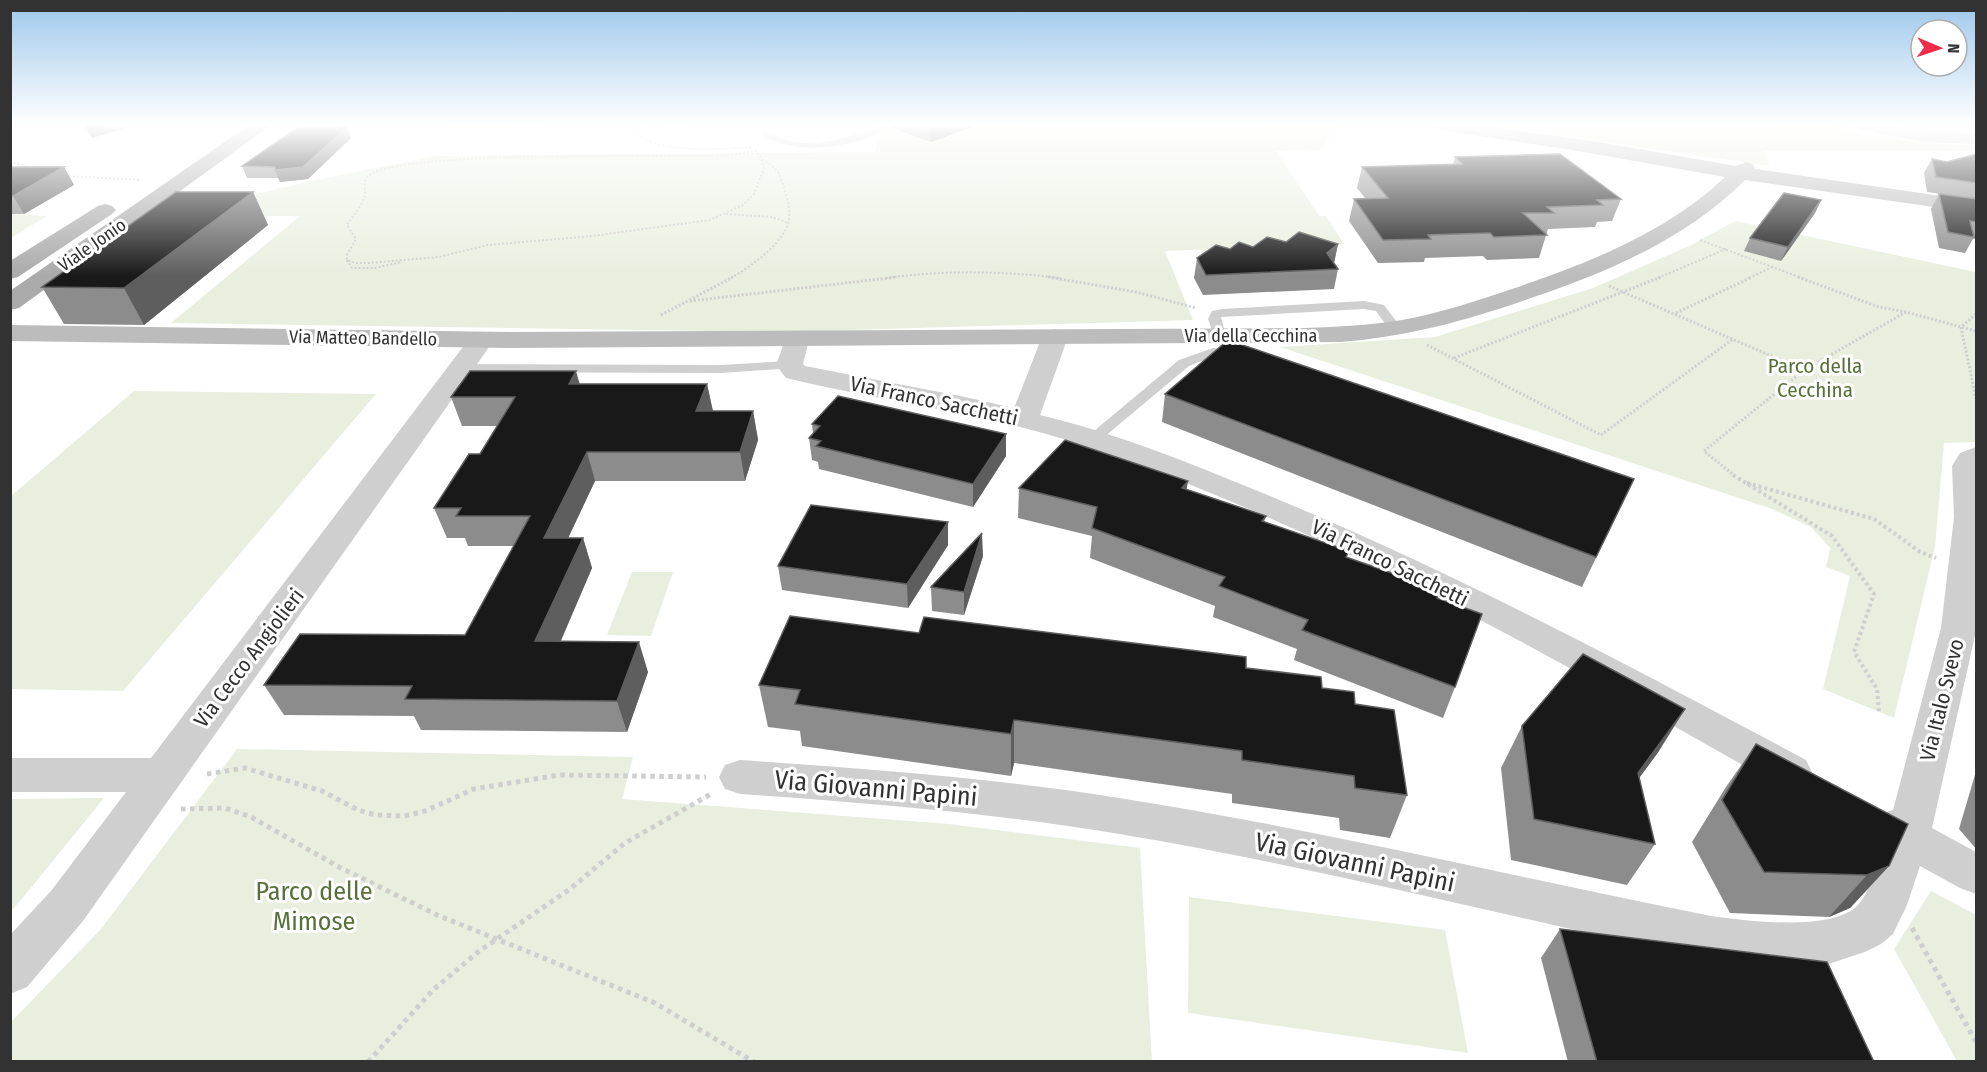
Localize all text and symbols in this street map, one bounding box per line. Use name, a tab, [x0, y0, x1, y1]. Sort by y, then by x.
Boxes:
north arrow	[1909, 18, 1969, 78]
text: N	[1944, 43, 1963, 54]
street label: Viale Jonio	[54, 214, 130, 276]
street label: Via della Cecchina	[1185, 325, 1318, 347]
street label: Via Matteo Bandello	[289, 326, 437, 350]
park label: Parco della Cecchina	[1768, 353, 1862, 403]
street label: Via Franco Sacchetti	[848, 371, 1020, 431]
street label: Via Franco Sacchetti	[1307, 514, 1473, 612]
street label: Via Cecco Angiolieri	[188, 583, 310, 733]
street label: Via Italo Svevo	[1914, 636, 1970, 764]
street label: Via Giovanni Papini	[773, 764, 979, 813]
street label: Via Giovanni Papini	[1252, 826, 1458, 899]
park label: Parco delle Mimose	[256, 876, 372, 937]

